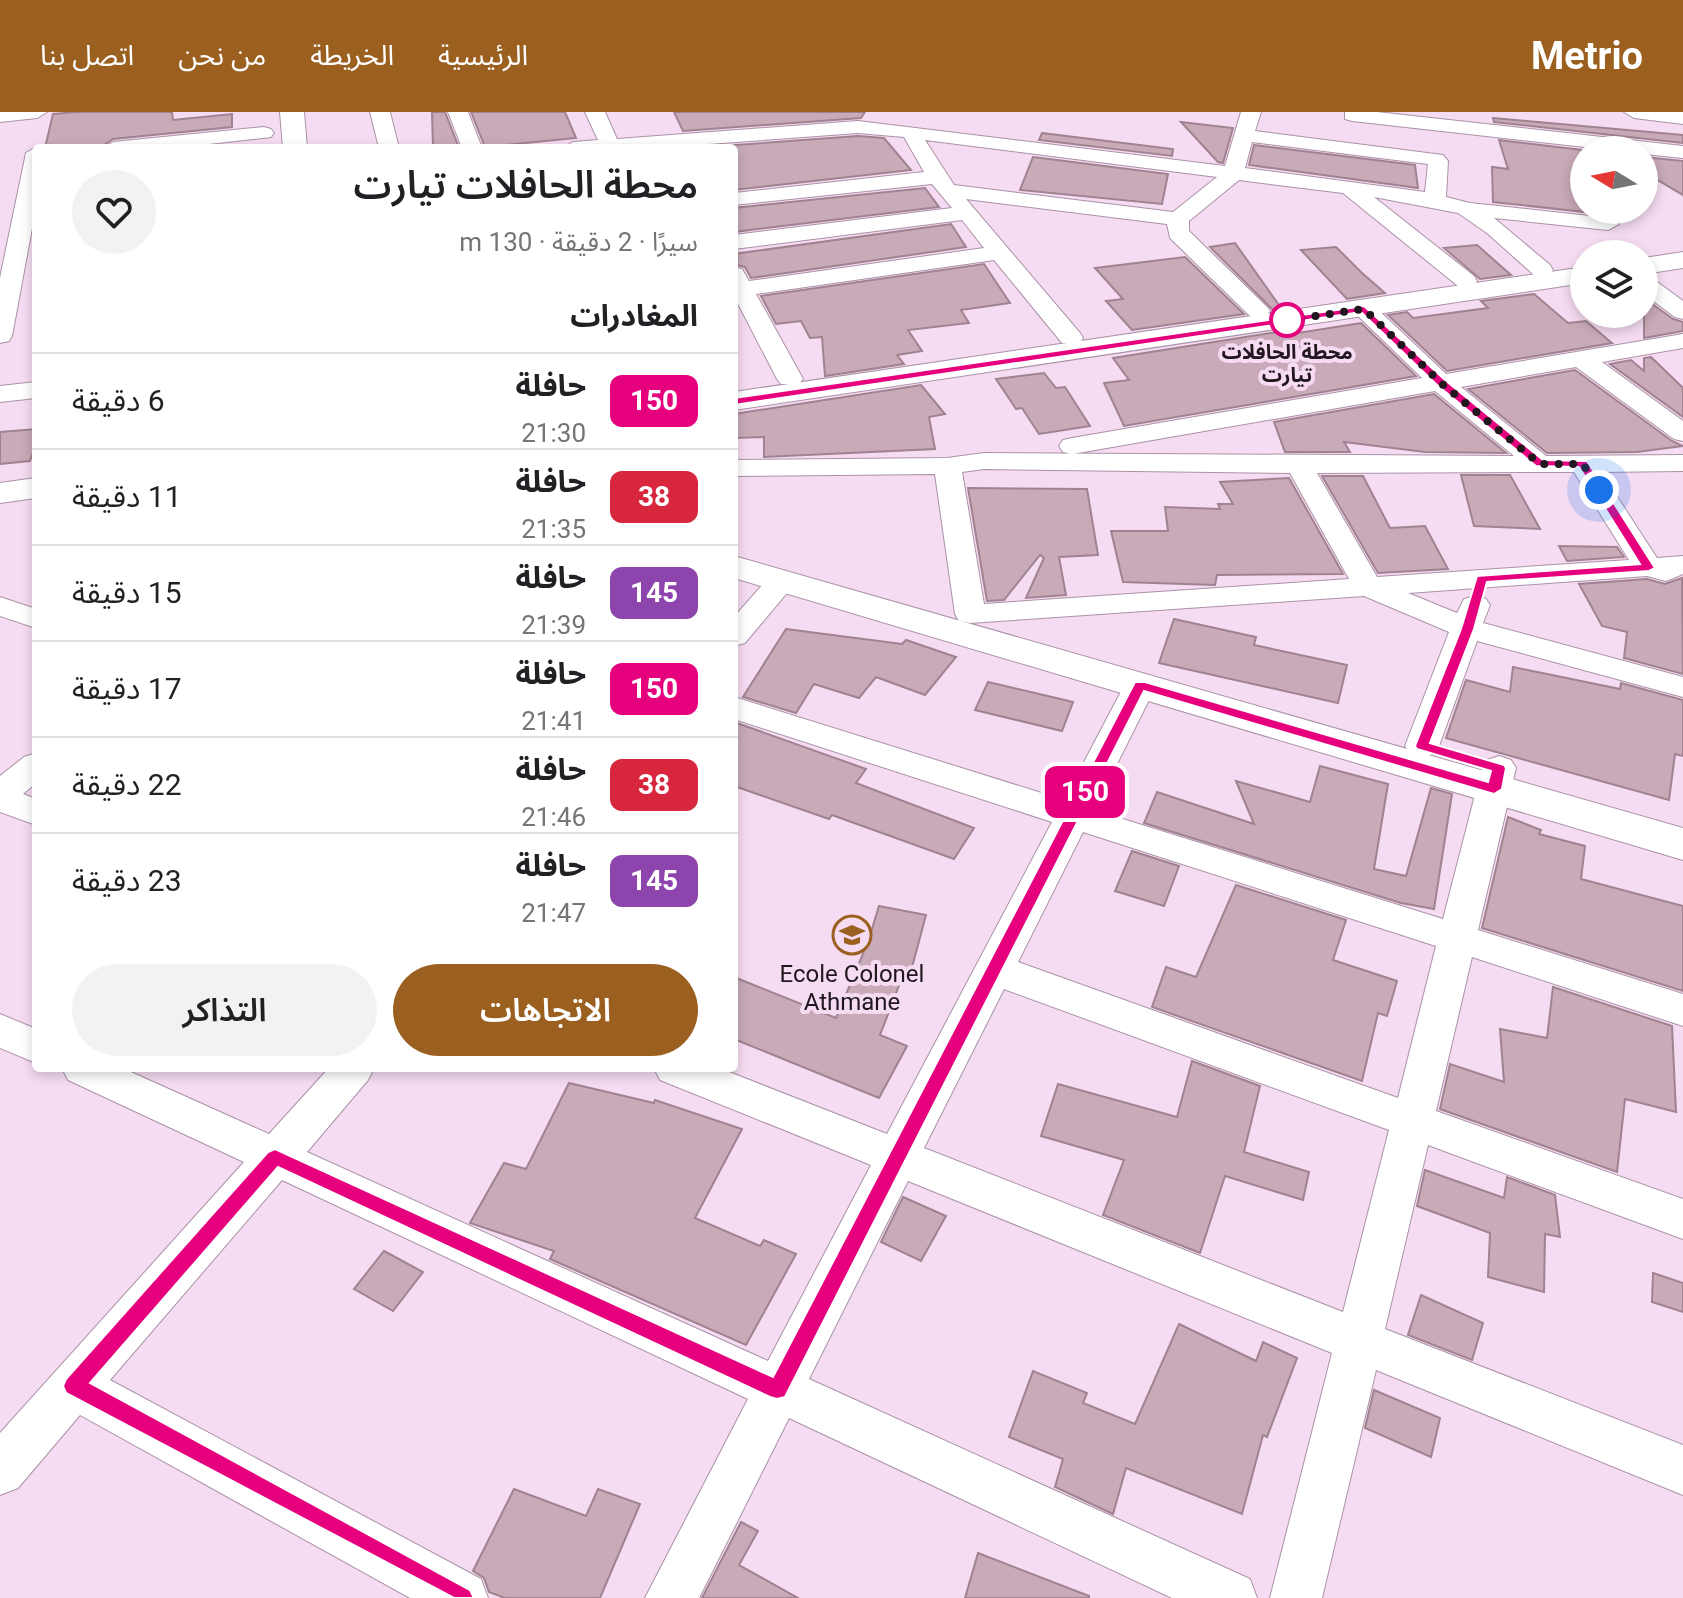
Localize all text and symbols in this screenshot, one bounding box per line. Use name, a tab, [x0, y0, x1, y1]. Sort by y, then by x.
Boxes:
text: Metrio	[1531, 34, 1643, 78]
text: اتصل بنا	[40, 39, 134, 72]
text: من نحن	[178, 39, 266, 72]
text: الخريطة	[310, 39, 394, 72]
text: الرئيسية	[438, 39, 528, 72]
north arrow	[1570, 136, 1658, 224]
map controls	[1570, 136, 1658, 328]
text: محطة الحافلات تيارت	[353, 163, 698, 207]
button: heart	[72, 170, 156, 254]
text: سيرًا · 2 دقيقة · 130 m	[459, 227, 698, 257]
button: layers	[1570, 240, 1658, 328]
text: المغادرات	[570, 298, 698, 333]
marker: محطة الحافلات تيارت	[1270, 303, 1304, 337]
place label: محطة الحافلات تيارت	[1221, 340, 1353, 387]
text: حافلة	[515, 368, 586, 403]
text: 6 دقيقة	[72, 383, 165, 418]
text: 150	[630, 384, 678, 417]
text: 21:30	[521, 418, 586, 448]
text: حافلة	[515, 464, 586, 499]
your location	[1579, 470, 1619, 510]
text: 11 دقيقة	[72, 479, 182, 514]
text: 38	[638, 480, 670, 513]
text: 21:35	[521, 514, 586, 544]
text: حافلة	[515, 560, 586, 595]
text: 15 دقيقة	[72, 575, 182, 610]
text: 145	[630, 576, 678, 609]
text: 21:39	[521, 610, 586, 640]
text: حافلة	[515, 656, 586, 691]
text: 17 دقيقة	[72, 671, 182, 706]
text: 150	[630, 672, 678, 705]
text: 21:41	[521, 706, 586, 736]
text: حافلة	[515, 752, 586, 787]
line badge: 150	[1039, 766, 1131, 818]
text: 22 دقيقة	[72, 767, 182, 802]
text: 38	[638, 768, 670, 801]
text: 150	[1061, 775, 1109, 808]
text: 21:46	[521, 802, 586, 832]
text: حافلة	[515, 848, 586, 883]
text: 23 دقيقة	[72, 863, 182, 898]
text: 145	[630, 864, 678, 897]
text: 21:47	[521, 898, 586, 928]
school or university icon: Ecole Colonel Athmane	[831, 914, 873, 956]
place label: Ecole Colonel Athmane	[780, 960, 924, 1016]
button: التذاكر	[72, 964, 377, 1056]
button: الاتجاهات	[393, 964, 698, 1056]

